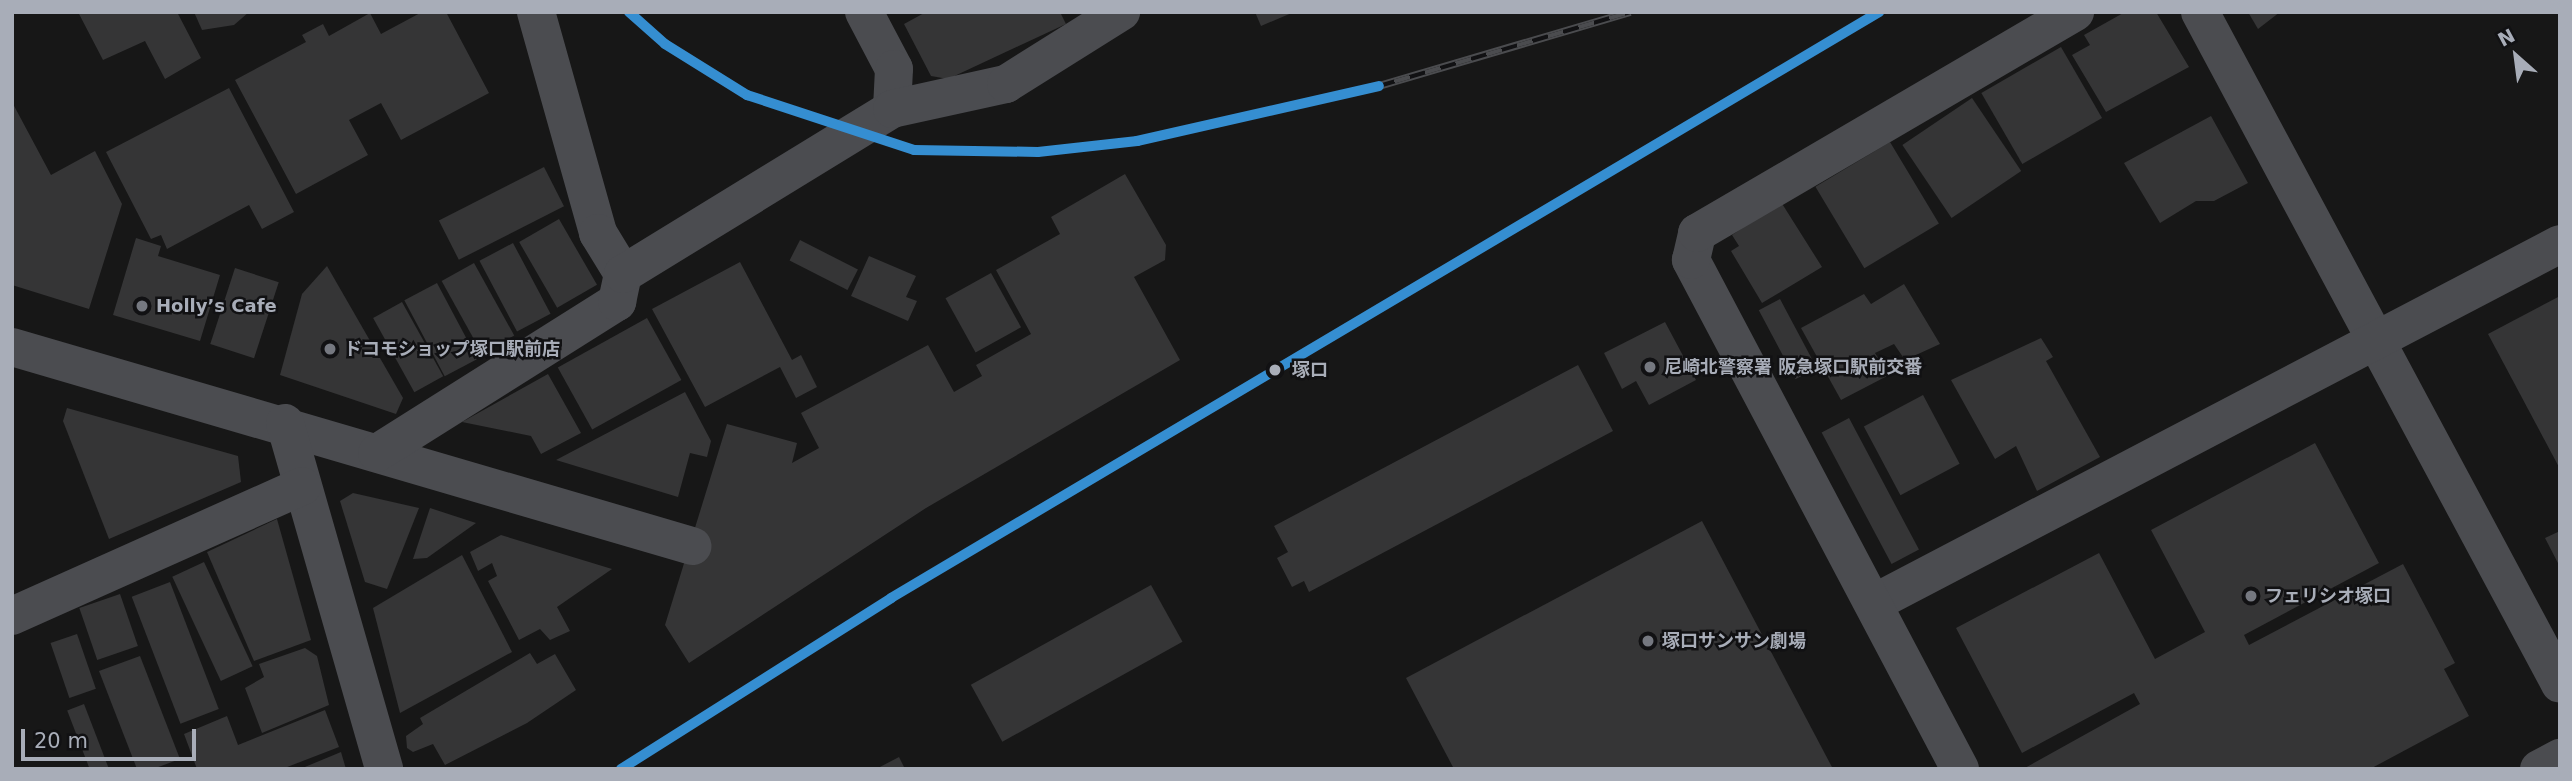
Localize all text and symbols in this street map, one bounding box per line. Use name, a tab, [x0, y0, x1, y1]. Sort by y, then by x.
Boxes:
north arrow	[2481, 21, 2551, 91]
text: N	[2494, 24, 2518, 51]
place label: Holly’s Cafe	[156, 295, 277, 317]
marker: Holly’s Cafe	[134, 298, 150, 314]
place label: ドコモショップ塚口駅前店	[344, 338, 560, 360]
marker: ドコモショップ塚口駅前店	[322, 341, 338, 357]
place label: 尼崎北警察署 阪急塚口駅前交番	[1664, 356, 1922, 378]
marker: 塚口	[1264, 359, 1286, 381]
place label: 塚口	[1292, 359, 1328, 381]
marker: 尼崎北警察署 阪急塚口駅前交番	[1642, 359, 1658, 375]
place label: フェリシオ塚口	[2265, 585, 2391, 607]
marker: フェリシオ塚口	[2243, 588, 2259, 604]
place label: 塚口サンサン劇場	[1662, 630, 1806, 652]
marker: 塚口サンサン劇場	[1640, 633, 1656, 649]
scale bar	[24, 714, 200, 758]
text: 20 m	[34, 729, 88, 753]

